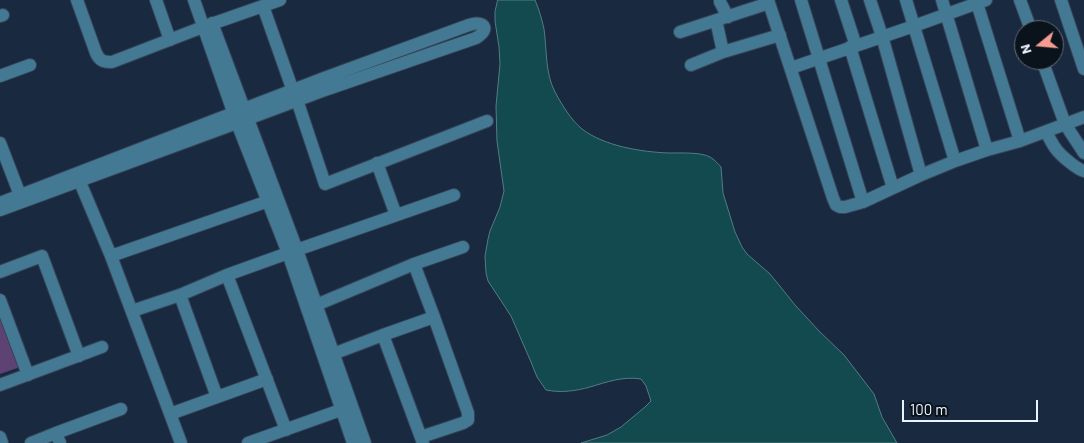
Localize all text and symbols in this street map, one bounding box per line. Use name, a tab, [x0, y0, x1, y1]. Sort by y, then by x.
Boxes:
north arrow	[1014, 20, 1064, 70]
text: N	[1016, 42, 1035, 56]
scale bar	[904, 390, 1040, 422]
text: 100 m	[910, 400, 948, 418]

